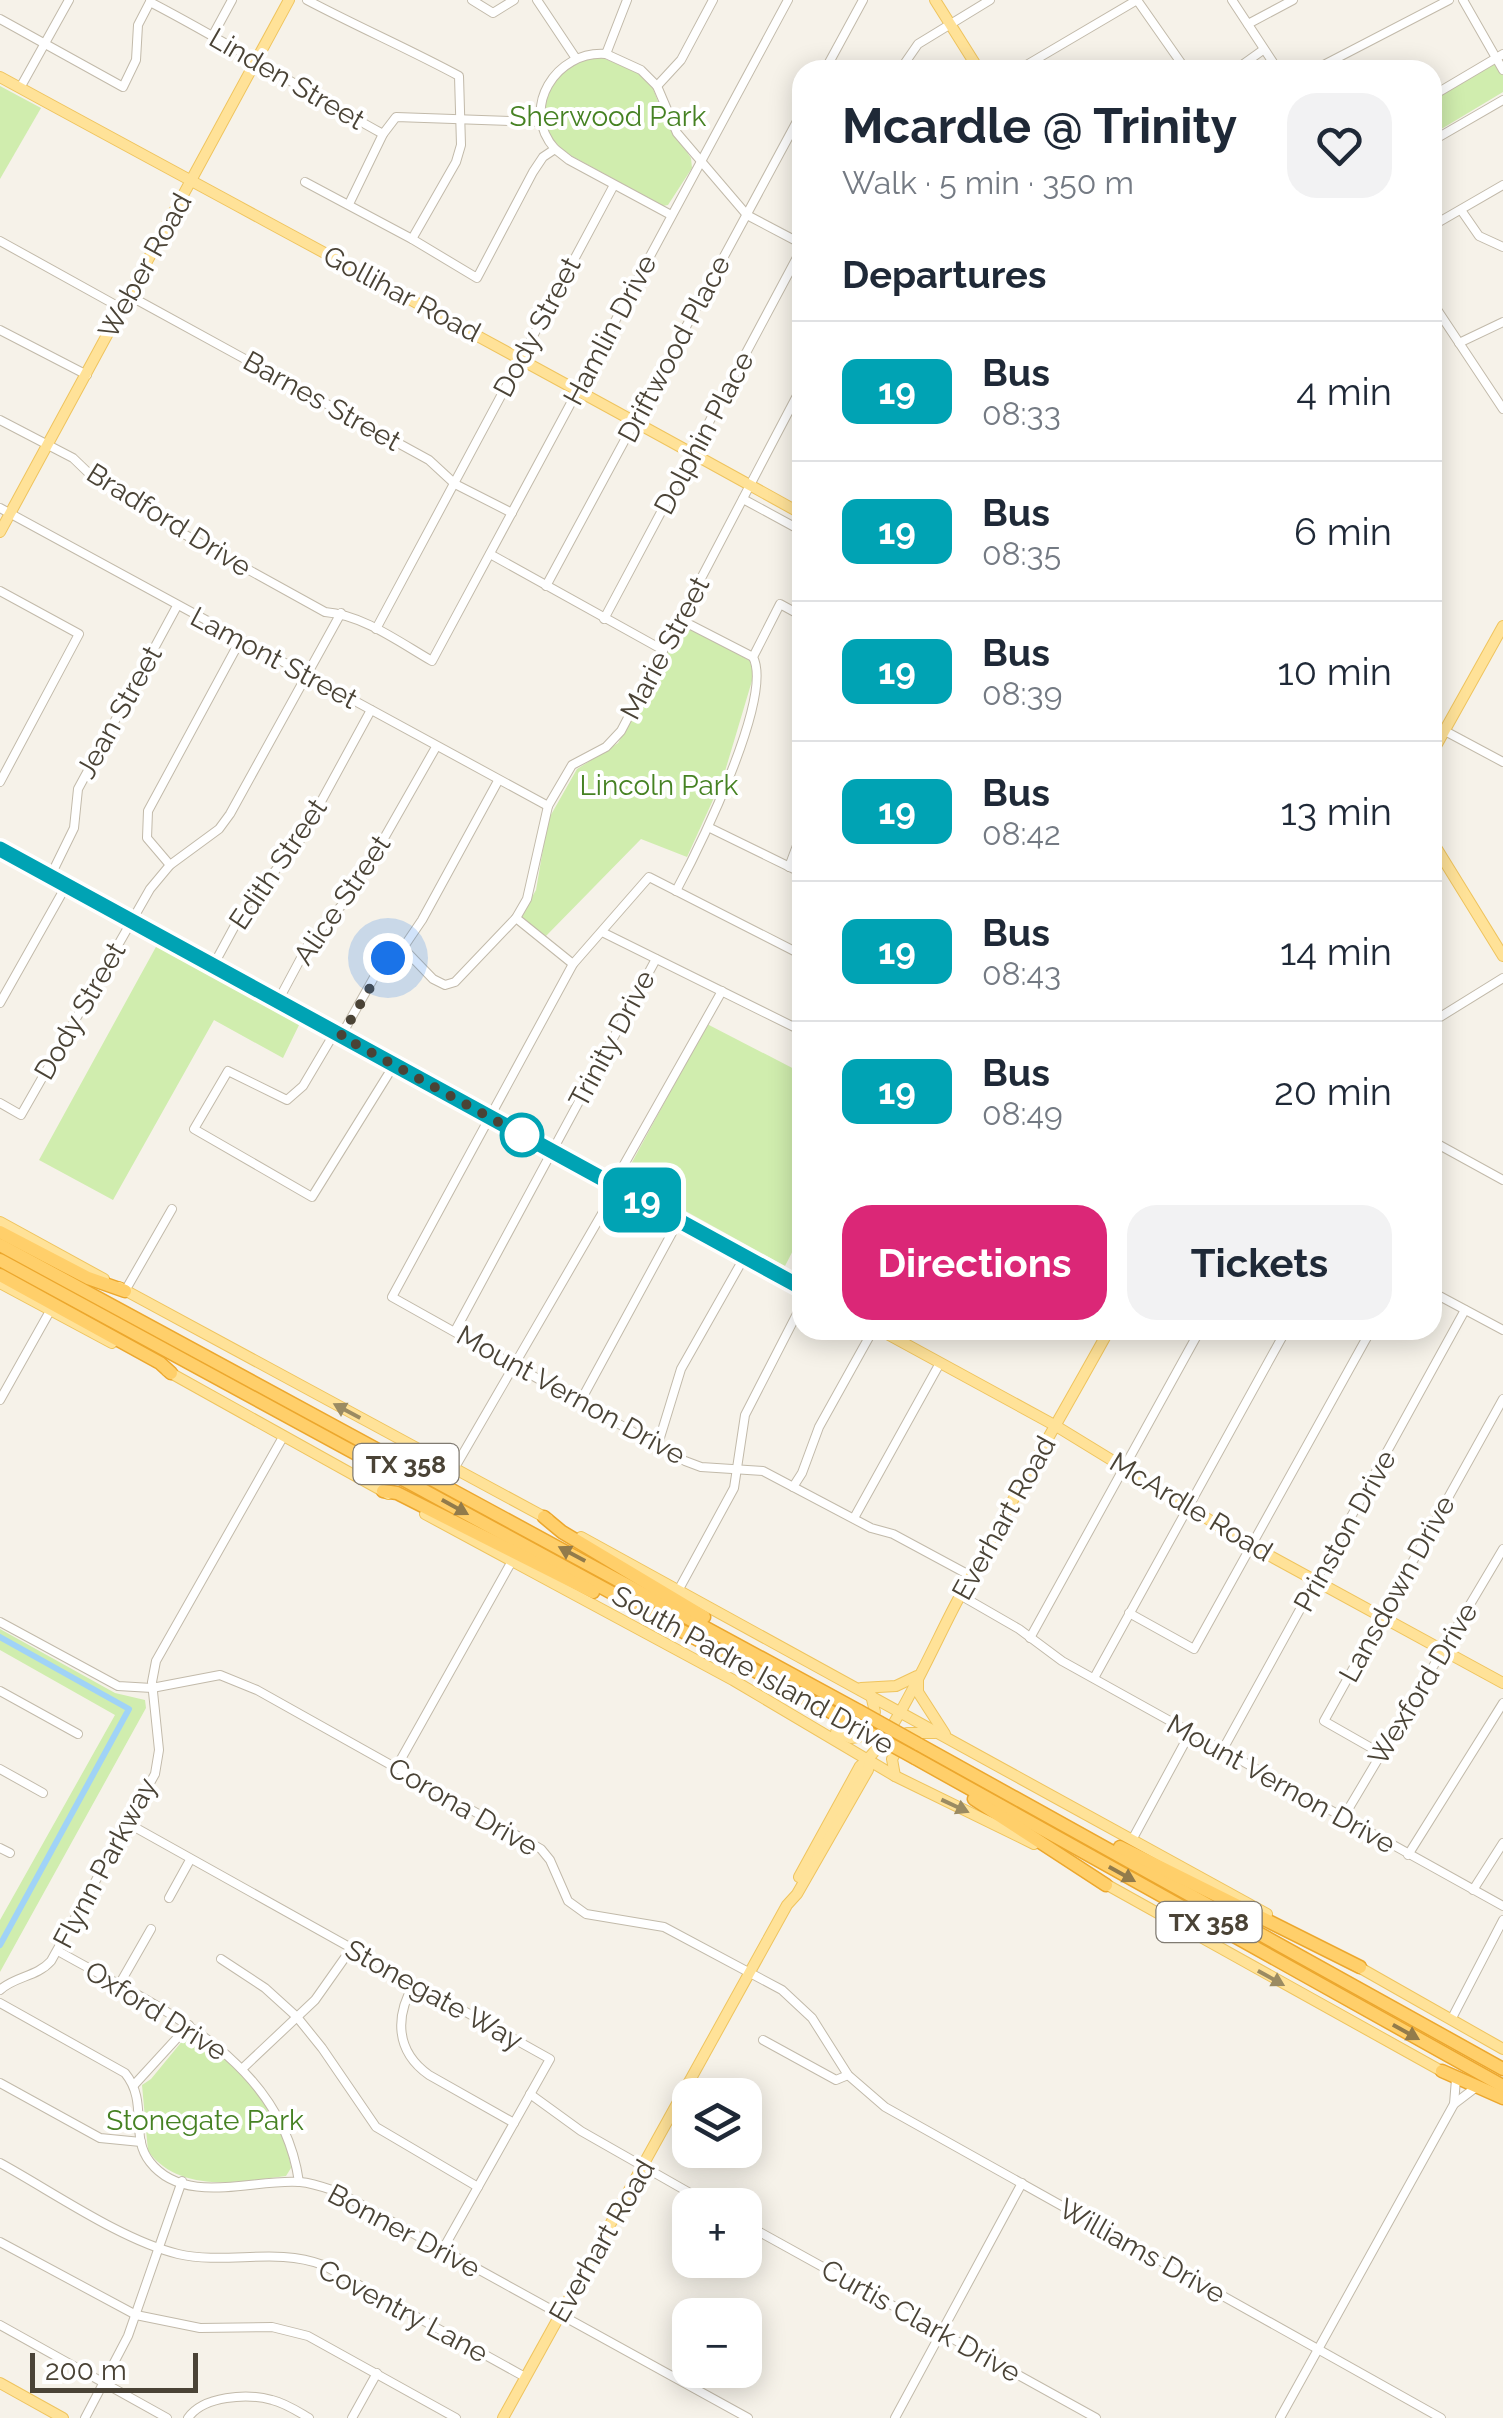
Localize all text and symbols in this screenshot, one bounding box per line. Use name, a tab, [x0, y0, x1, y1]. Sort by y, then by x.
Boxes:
street label: Linden Street	[204, 21, 371, 137]
button: heart	[1287, 93, 1392, 198]
text: Mcardle @ Trinity	[842, 98, 1237, 154]
park label: Sherwood Park	[510, 100, 707, 133]
text: Walk · 5 min · 350 m	[842, 164, 1134, 201]
street label: Weber Road	[92, 188, 198, 344]
street label: Gollihar Road	[318, 239, 486, 349]
street label: Hamlin Drive	[557, 249, 663, 411]
street label: Driftwood Place	[611, 250, 737, 448]
street label: Dody Street	[486, 251, 588, 402]
text: Departures	[842, 252, 1047, 297]
street label: Barnes Street	[238, 344, 407, 458]
street label: Dolphin Place	[647, 346, 761, 520]
text: Bus	[982, 350, 1050, 395]
text: 4 min	[1296, 369, 1392, 414]
text: 19	[878, 371, 916, 412]
text: 08:33	[982, 395, 1061, 432]
street label: Bradford Drive	[81, 456, 257, 584]
text: Bus	[982, 490, 1050, 535]
text: 6 min	[1294, 509, 1392, 554]
text: 19	[878, 511, 916, 552]
text: 08:35	[982, 535, 1061, 572]
street label: Marie Street	[614, 570, 717, 725]
street label: Lamont Street	[185, 600, 364, 716]
text: Bus	[982, 630, 1050, 675]
street label: Jean Street	[69, 640, 169, 784]
text: 10 min	[1277, 649, 1392, 694]
text: 19	[878, 651, 916, 692]
text: 08:39	[982, 675, 1062, 712]
park label: Lincoln Park	[580, 769, 739, 802]
text: Bus	[982, 770, 1050, 815]
text: 13 min	[1280, 789, 1392, 834]
text: 19	[878, 791, 916, 832]
street label: Edith Street	[222, 792, 334, 936]
text: 08:42	[982, 815, 1061, 852]
street label: Alice Street	[287, 828, 398, 971]
text: Bus	[982, 910, 1050, 955]
text: 14 min	[1280, 929, 1392, 974]
text: 19	[878, 931, 916, 972]
your location	[363, 933, 413, 983]
street label: Dody Street	[27, 936, 133, 1086]
text: 08:43	[982, 955, 1061, 992]
street label: Trinity Drive	[562, 965, 662, 1113]
text: Bus	[982, 1050, 1050, 1095]
text: 20 min	[1274, 1069, 1392, 1114]
text: 19	[878, 1071, 916, 1112]
text: 08:49	[982, 1095, 1063, 1132]
unlabelled marker	[501, 1114, 543, 1156]
line badge: 19	[597, 1168, 687, 1232]
text: 19	[623, 1180, 661, 1221]
button: Directions	[842, 1205, 1107, 1320]
button: Tickets	[1127, 1205, 1392, 1320]
street label: Mount Vernon Drive	[451, 1319, 691, 1471]
one-way arrow	[332, 1402, 361, 1419]
street label: Everhart Road	[945, 1430, 1063, 1606]
road number: TX 358	[354, 1444, 458, 1484]
street label: Prinston Drive	[1287, 1445, 1403, 1617]
street label: McArdle Road	[1104, 1446, 1278, 1568]
street label: Lansdown Drive	[1332, 1490, 1462, 1688]
one-way arrow	[441, 1497, 469, 1515]
one-way arrow	[557, 1546, 586, 1563]
street label: South Padre Island Drive	[606, 1579, 900, 1761]
street label: Wexford Drive	[1362, 1597, 1484, 1771]
street label: Mount Vernon Drive	[1161, 1708, 1401, 1860]
street label: Corona Drive	[382, 1751, 544, 1863]
street label: Flynn Parkway	[46, 1772, 164, 1954]
one-way arrow	[940, 1798, 969, 1815]
one-way arrow	[1108, 1865, 1137, 1882]
road number: TX 358	[1156, 1902, 1262, 1942]
street label: Stonegate Way	[340, 1933, 528, 2057]
street label: Oxford Drive	[79, 1954, 233, 2068]
one-way arrow	[1257, 1968, 1285, 1986]
one-way arrow	[1392, 2024, 1421, 2041]
map controls	[672, 2078, 762, 2388]
button: layers	[672, 2078, 762, 2168]
park label: Stonegate Park	[106, 2104, 304, 2137]
street label: Everhart Road	[542, 2154, 662, 2328]
street label: Bonner Drive	[322, 2177, 486, 2285]
button: +	[672, 2188, 762, 2278]
street label: Williams Drive	[1053, 2192, 1231, 2310]
street label: Coventry Lane	[312, 2252, 494, 2370]
street label: Curtis Clark Drive	[816, 2253, 1026, 2389]
button: −	[672, 2298, 762, 2388]
scale bar	[30, 2348, 198, 2392]
text: 200 m	[45, 2354, 127, 2387]

